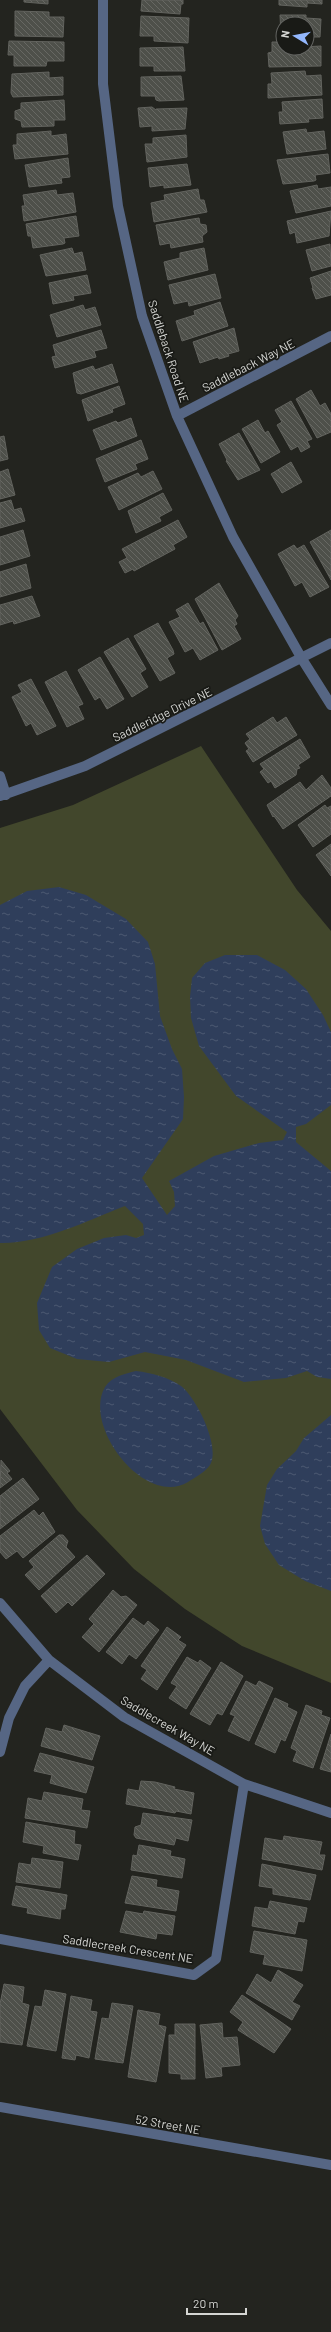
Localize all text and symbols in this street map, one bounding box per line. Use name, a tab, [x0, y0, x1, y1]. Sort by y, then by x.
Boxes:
north arrow	[275, 16, 315, 56]
text: N	[278, 29, 292, 39]
street label: Saddleback Road NE	[146, 298, 192, 404]
street label: Saddleback Way NE	[199, 336, 297, 394]
street label: Saddleridge Drive NE	[110, 684, 214, 744]
street label: Saddlecreek Way NE	[118, 1692, 218, 1758]
street label: Saddlecreek Crescent NE	[62, 1931, 194, 1965]
street label: 52 Street NE	[135, 2111, 201, 2137]
scale bar	[187, 2290, 246, 2316]
text: 20 m	[193, 2296, 219, 2310]

